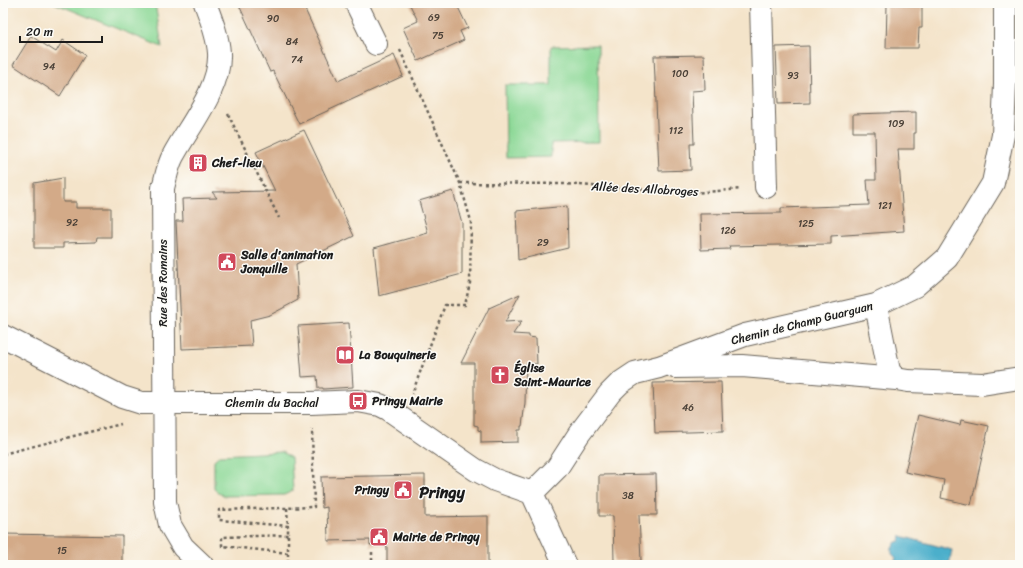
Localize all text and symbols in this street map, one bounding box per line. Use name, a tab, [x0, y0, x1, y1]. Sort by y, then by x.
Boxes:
house number: 69	[428, 9, 440, 27]
house number: 90	[267, 10, 279, 28]
scale bar	[20, 18, 102, 44]
text: 20 m	[26, 21, 53, 43]
house number: 75	[432, 27, 444, 45]
house number: 84	[286, 33, 298, 51]
house number: 74	[291, 51, 303, 69]
house number: 94	[43, 58, 55, 76]
house number: 100	[672, 65, 688, 83]
house number: 93	[787, 67, 799, 85]
house number: 109	[888, 115, 904, 133]
house number: 112	[669, 122, 683, 140]
building icon: Chef-lieu	[187, 152, 209, 174]
place label: Chef-lieu	[211, 152, 262, 174]
street label: Allée des Allobroges	[590, 175, 700, 203]
house number: 121	[878, 197, 892, 215]
house number: 92	[66, 214, 78, 232]
house number: 125	[798, 215, 814, 233]
house number: 126	[720, 222, 736, 240]
house number: 29	[537, 234, 549, 252]
street label: Rue des Romains	[152, 239, 174, 327]
place label: Salle d'animation Jonquille	[240, 244, 334, 280]
public building icon: Salle d'animation Jonquille	[216, 251, 238, 273]
street label: Chemin de Champ Guarguan	[729, 295, 876, 351]
library icon: La Bouquinerie	[334, 344, 356, 366]
place label: La Bouquinerie	[359, 344, 437, 366]
place label: Église Saint-Maurice	[513, 357, 591, 393]
church icon: Église Saint-Maurice	[489, 364, 511, 386]
bus stop icon: Pringy Mairie	[347, 390, 369, 412]
place label: Pringy Mairie	[372, 390, 444, 412]
street label: Chemin du Bachal	[225, 392, 319, 414]
house number: 46	[682, 399, 694, 417]
district label: Pringy	[419, 478, 466, 507]
place label: Pringy	[355, 479, 390, 501]
public building icon: Pringy	[392, 479, 414, 501]
house number: 38	[622, 487, 634, 505]
public building icon: Mairie de Pringy	[368, 526, 390, 548]
place label: Mairie de Pringy	[392, 526, 480, 548]
house number: 15	[57, 542, 67, 560]

